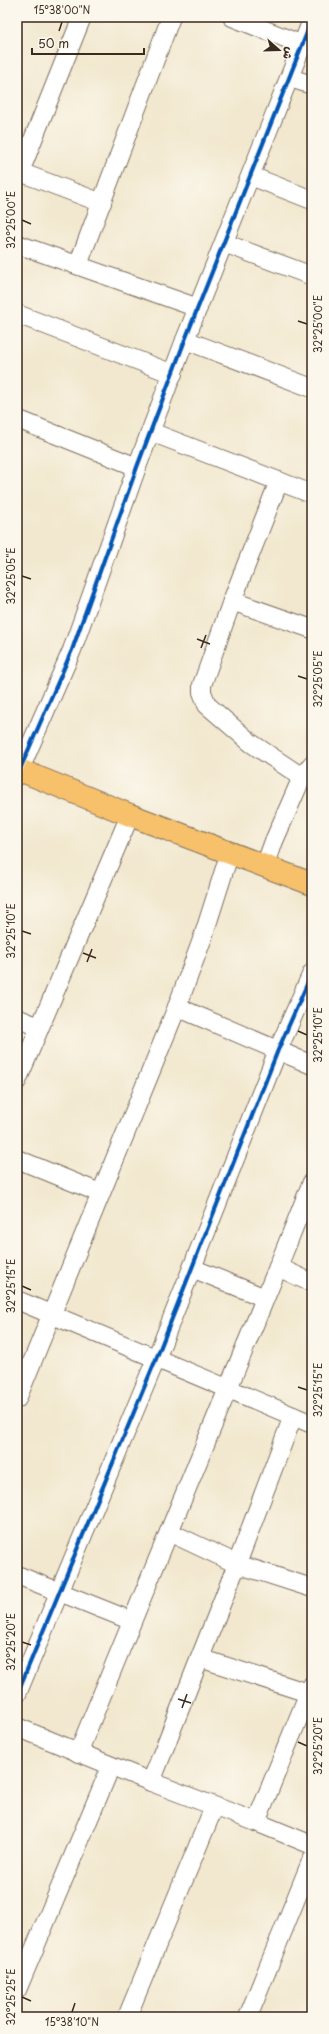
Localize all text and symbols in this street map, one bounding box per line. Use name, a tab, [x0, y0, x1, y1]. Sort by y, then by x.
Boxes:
text: 15°38'00"N	[34, 2, 91, 17]
scale bar	[32, 30, 144, 56]
north arrow	[259, 30, 299, 70]
text: 50 m	[38, 34, 69, 52]
text: ش	[279, 45, 299, 62]
text: 32°25'00"E	[3, 191, 18, 249]
text: 32°25'00"E	[310, 295, 325, 353]
text: 32°25'05"E	[3, 547, 18, 605]
text: 32°25'05"E	[310, 650, 325, 708]
text: 32°25'10"E	[3, 903, 18, 959]
text: 32°25'10"E	[310, 1007, 325, 1063]
text: 32°25'15"E	[3, 1259, 18, 1313]
text: 32°25'15"E	[310, 1363, 325, 1417]
text: 32°25'20"E	[3, 1613, 18, 1671]
text: 32°25'20"E	[310, 1717, 325, 1775]
text: 32°25'25"E	[3, 1969, 18, 2025]
text: 15°38'10"N	[45, 2014, 99, 2029]

